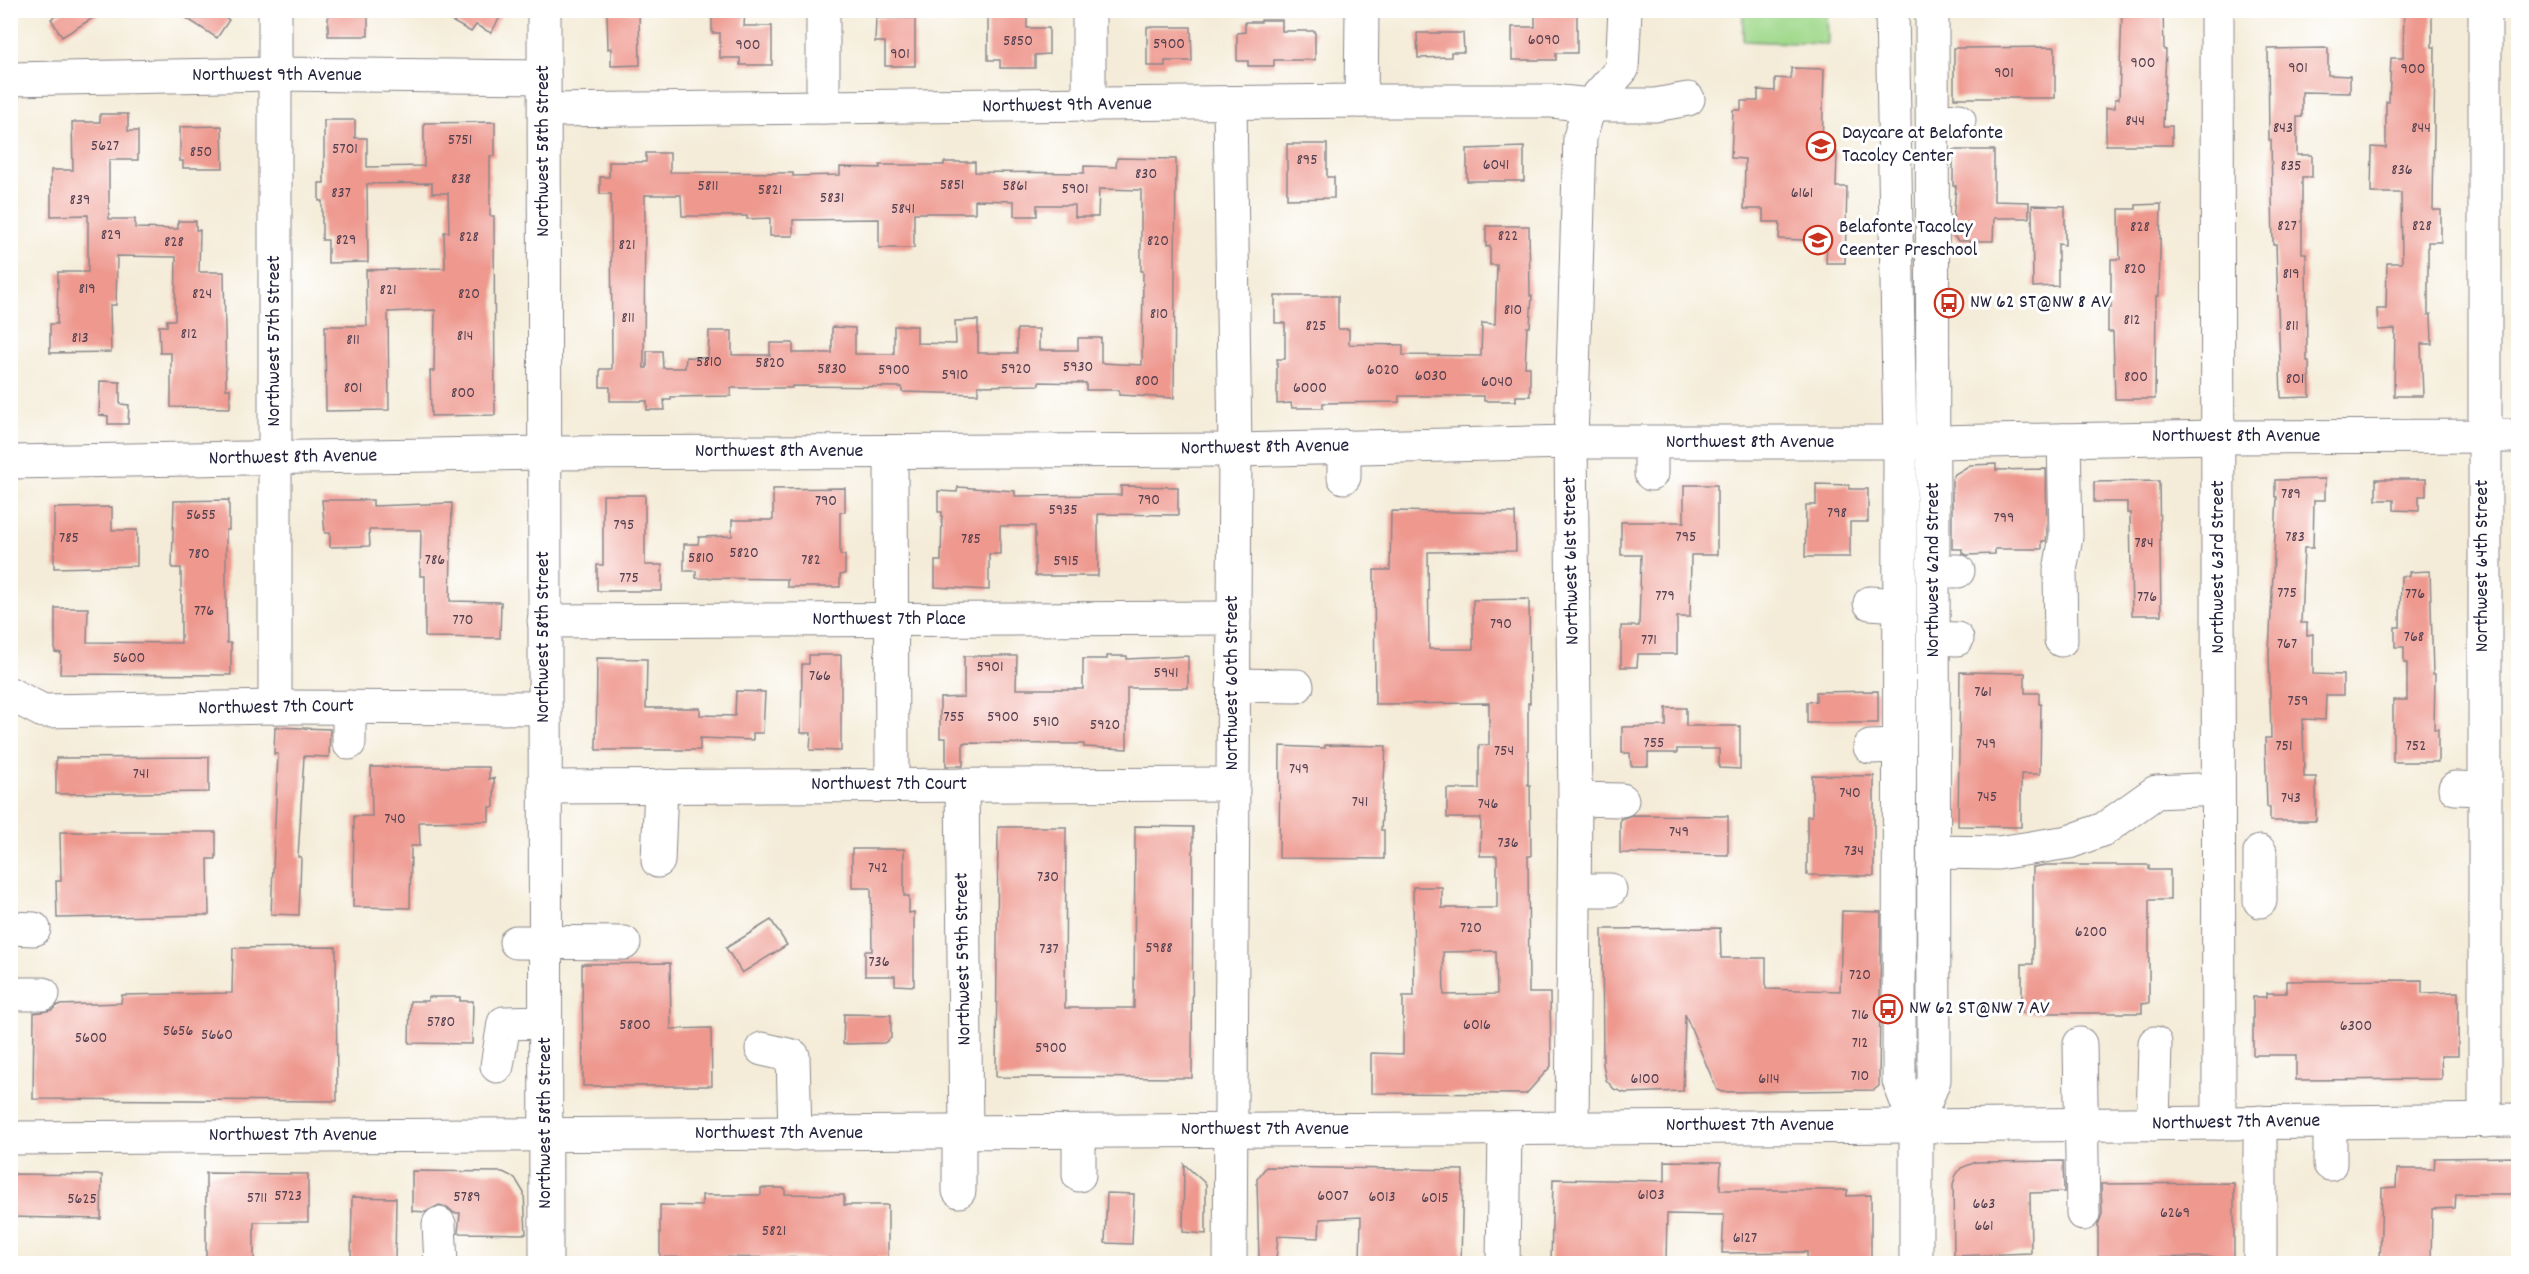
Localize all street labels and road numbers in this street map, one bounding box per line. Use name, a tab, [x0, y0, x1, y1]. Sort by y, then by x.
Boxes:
street label: Northwest 9th Avenue	[192, 62, 362, 90]
street label: Northwest 58th Street	[530, 65, 558, 237]
street label: Northwest 9th Avenue	[982, 91, 1152, 121]
street label: Northwest 57th Street	[261, 255, 289, 427]
street label: Northwest 8th Avenue	[2152, 423, 2321, 451]
street label: Northwest 8th Avenue	[1666, 429, 1835, 457]
street label: Northwest 8th Avenue	[1180, 433, 1350, 463]
street label: Northwest 8th Avenue	[695, 438, 864, 466]
street label: Northwest 8th Avenue	[208, 443, 378, 473]
street label: Northwest 61st Street	[1557, 477, 1587, 645]
street label: Northwest 63rd Street	[2205, 480, 2233, 654]
street label: Northwest 64th Street	[2469, 480, 2497, 652]
street label: Northwest 62nd Street	[1920, 482, 1948, 658]
street label: Northwest 58th Street	[530, 551, 558, 723]
street label: Northwest 60th Street	[1219, 595, 1247, 771]
street label: Northwest 7th Place	[812, 606, 966, 634]
street label: Northwest 7th Court	[198, 693, 354, 723]
street label: Northwest 7th Court	[811, 771, 967, 799]
street label: Northwest 59th Street	[948, 872, 980, 1046]
street label: Northwest 58th Street	[532, 1037, 560, 1209]
street label: Northwest 7th Avenue	[2152, 1108, 2321, 1138]
street label: Northwest 7th Avenue	[1666, 1112, 1834, 1140]
street label: Northwest 7th Avenue	[1181, 1116, 1349, 1144]
street label: Northwest 7th Avenue	[695, 1120, 863, 1148]
street label: Northwest 7th Avenue	[209, 1122, 377, 1150]

